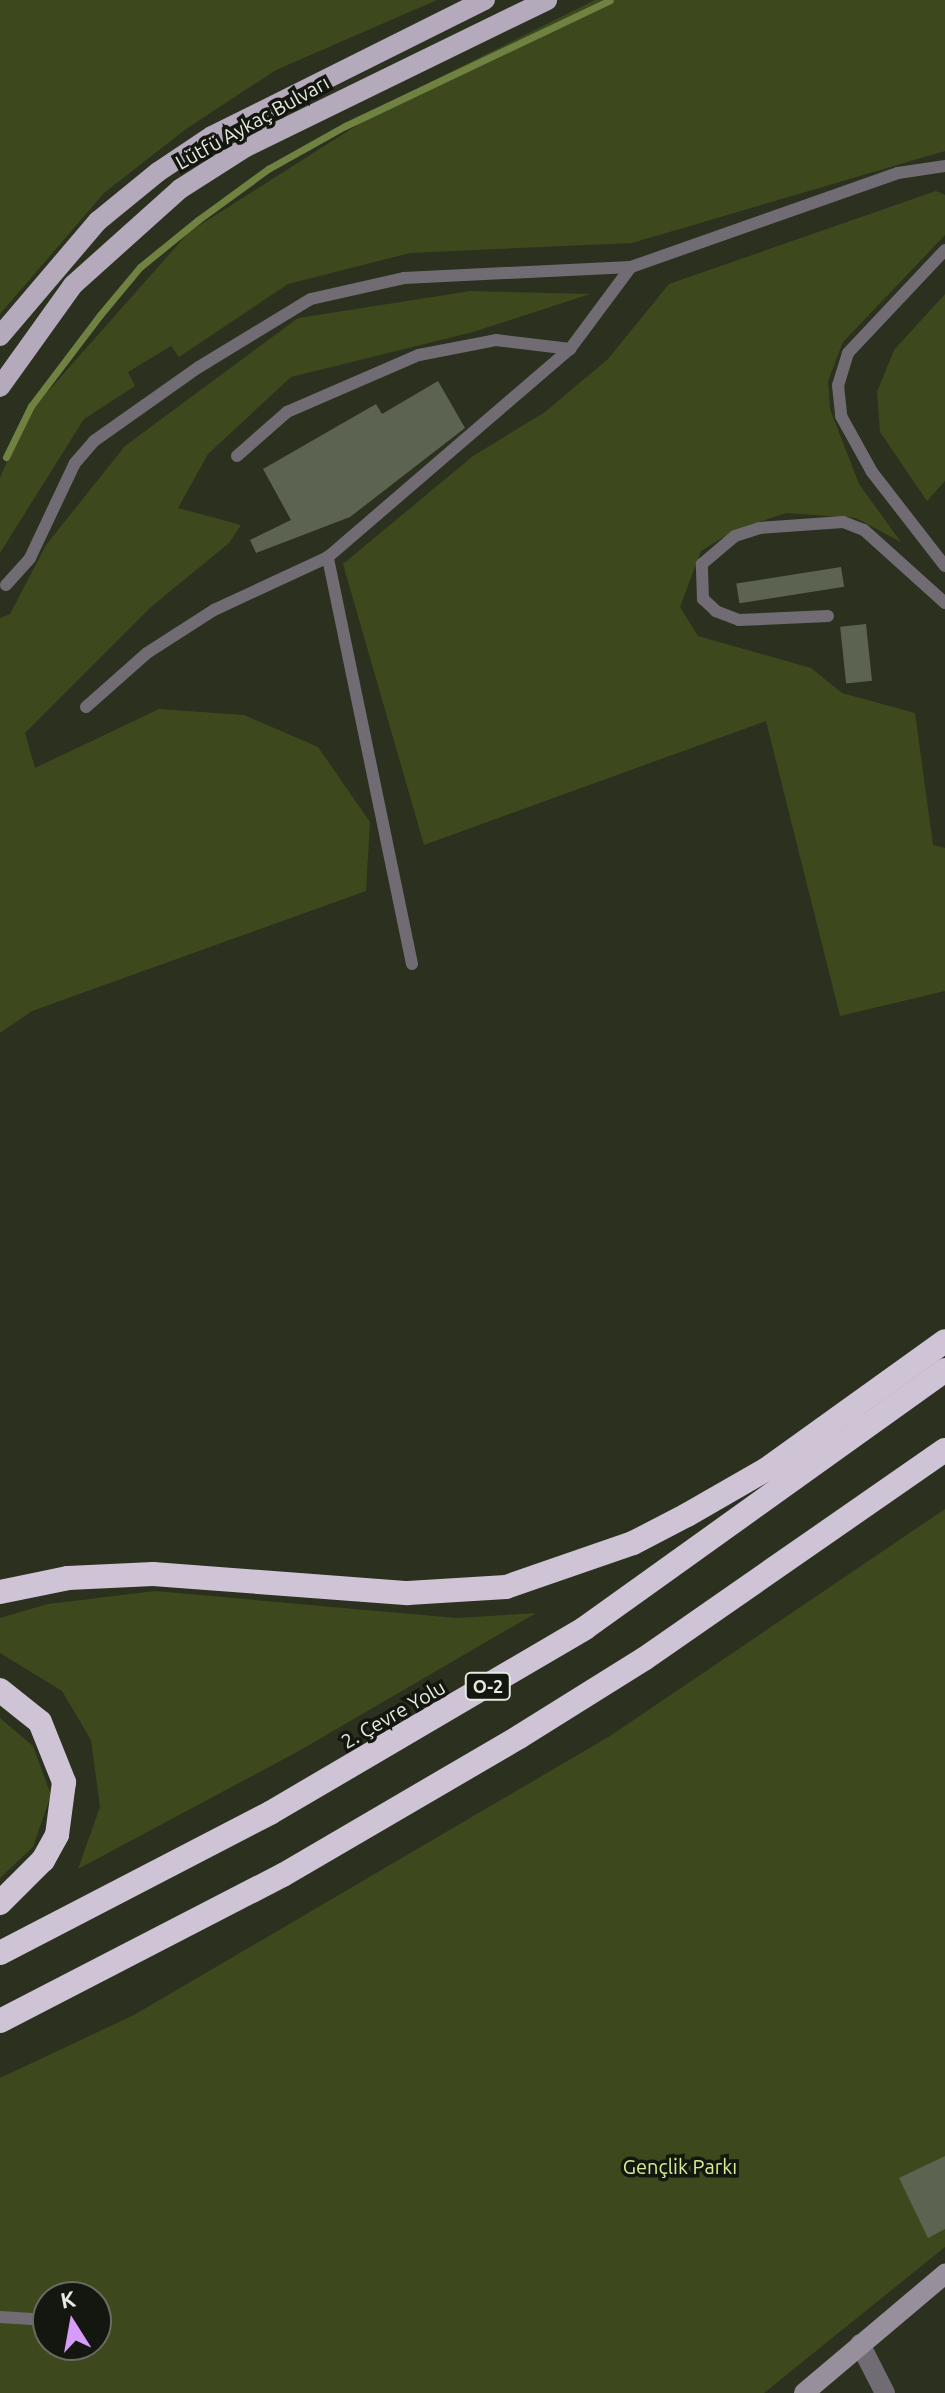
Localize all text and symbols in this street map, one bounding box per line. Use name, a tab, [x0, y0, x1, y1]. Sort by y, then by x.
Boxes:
street label: Lütfü Aykaç Bulvarı	[171, 70, 333, 174]
road number: O-2	[464, 1672, 512, 1700]
street label: 2. Çevre Yolu	[337, 1675, 449, 1753]
park label: Gençlik Parkı	[623, 2154, 737, 2178]
north arrow	[32, 2281, 112, 2361]
text: K	[58, 2285, 77, 2313]

